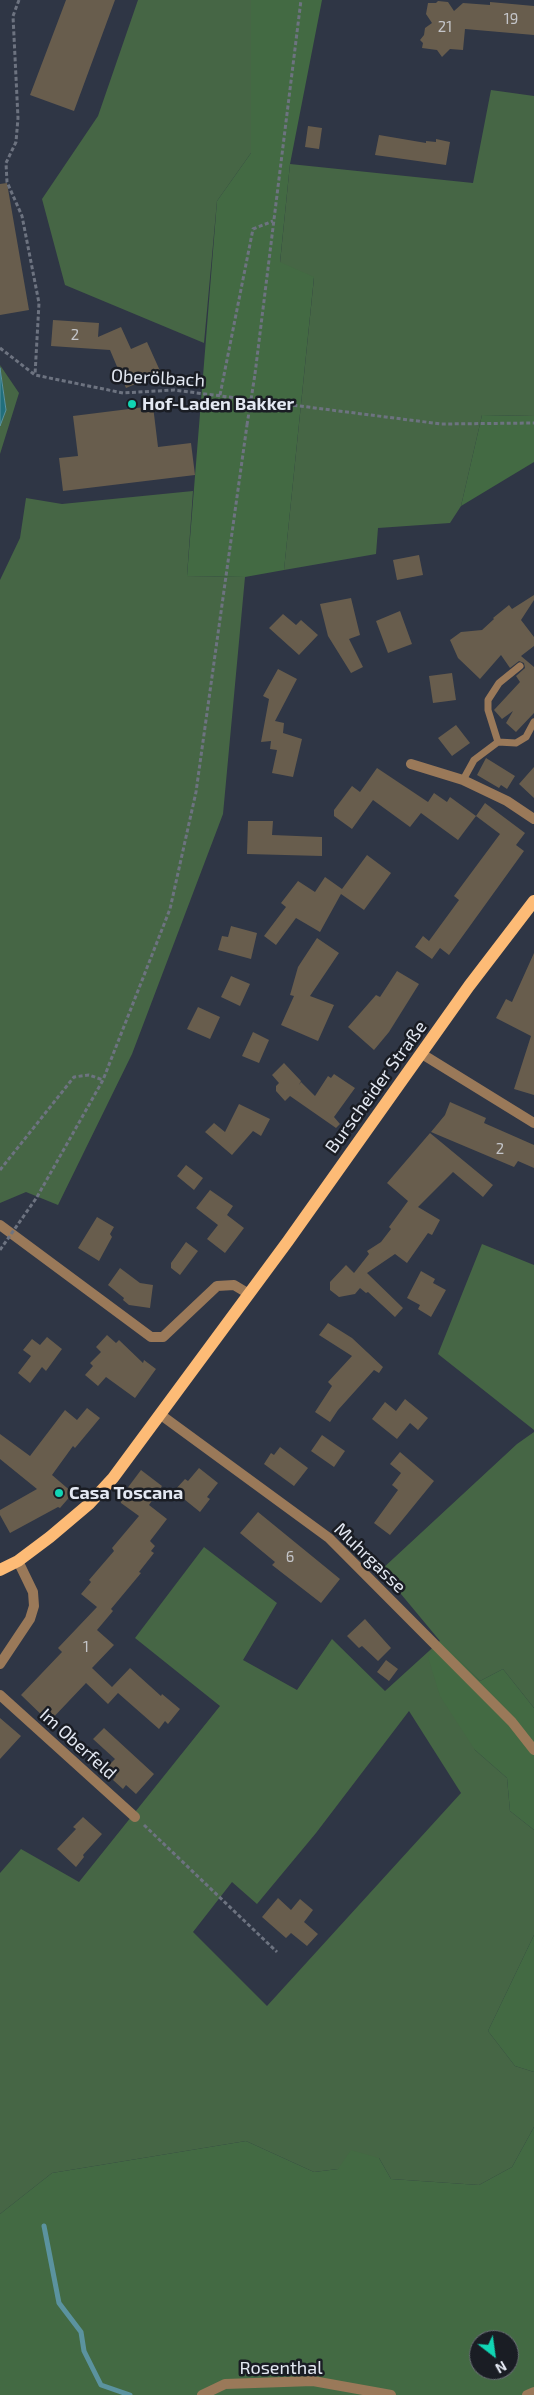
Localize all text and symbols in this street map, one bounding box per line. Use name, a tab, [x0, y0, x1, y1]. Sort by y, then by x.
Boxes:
house number: 19	[504, 10, 518, 28]
house number: 21	[438, 18, 452, 36]
house number: 2	[71, 326, 79, 344]
street label: Oberölbach	[111, 365, 205, 391]
place label: Hof-Laden Bakker	[142, 393, 294, 415]
marker: Hof-Laden Bakker	[126, 398, 138, 410]
street label: Burscheider Straße	[321, 1017, 431, 1157]
house number: 2	[496, 1140, 504, 1158]
place label: Casa Toscana	[69, 1482, 183, 1504]
marker: Casa Toscana	[53, 1487, 65, 1499]
street label: Muhrgasse	[330, 1518, 410, 1598]
house number: 6	[286, 1548, 294, 1566]
house number: 1	[83, 1638, 89, 1656]
street label: Im Oberfeld	[35, 1704, 121, 1784]
north arrow	[469, 2330, 519, 2380]
street label: Rosenthal	[239, 2357, 323, 2379]
text: N	[493, 2358, 510, 2377]

